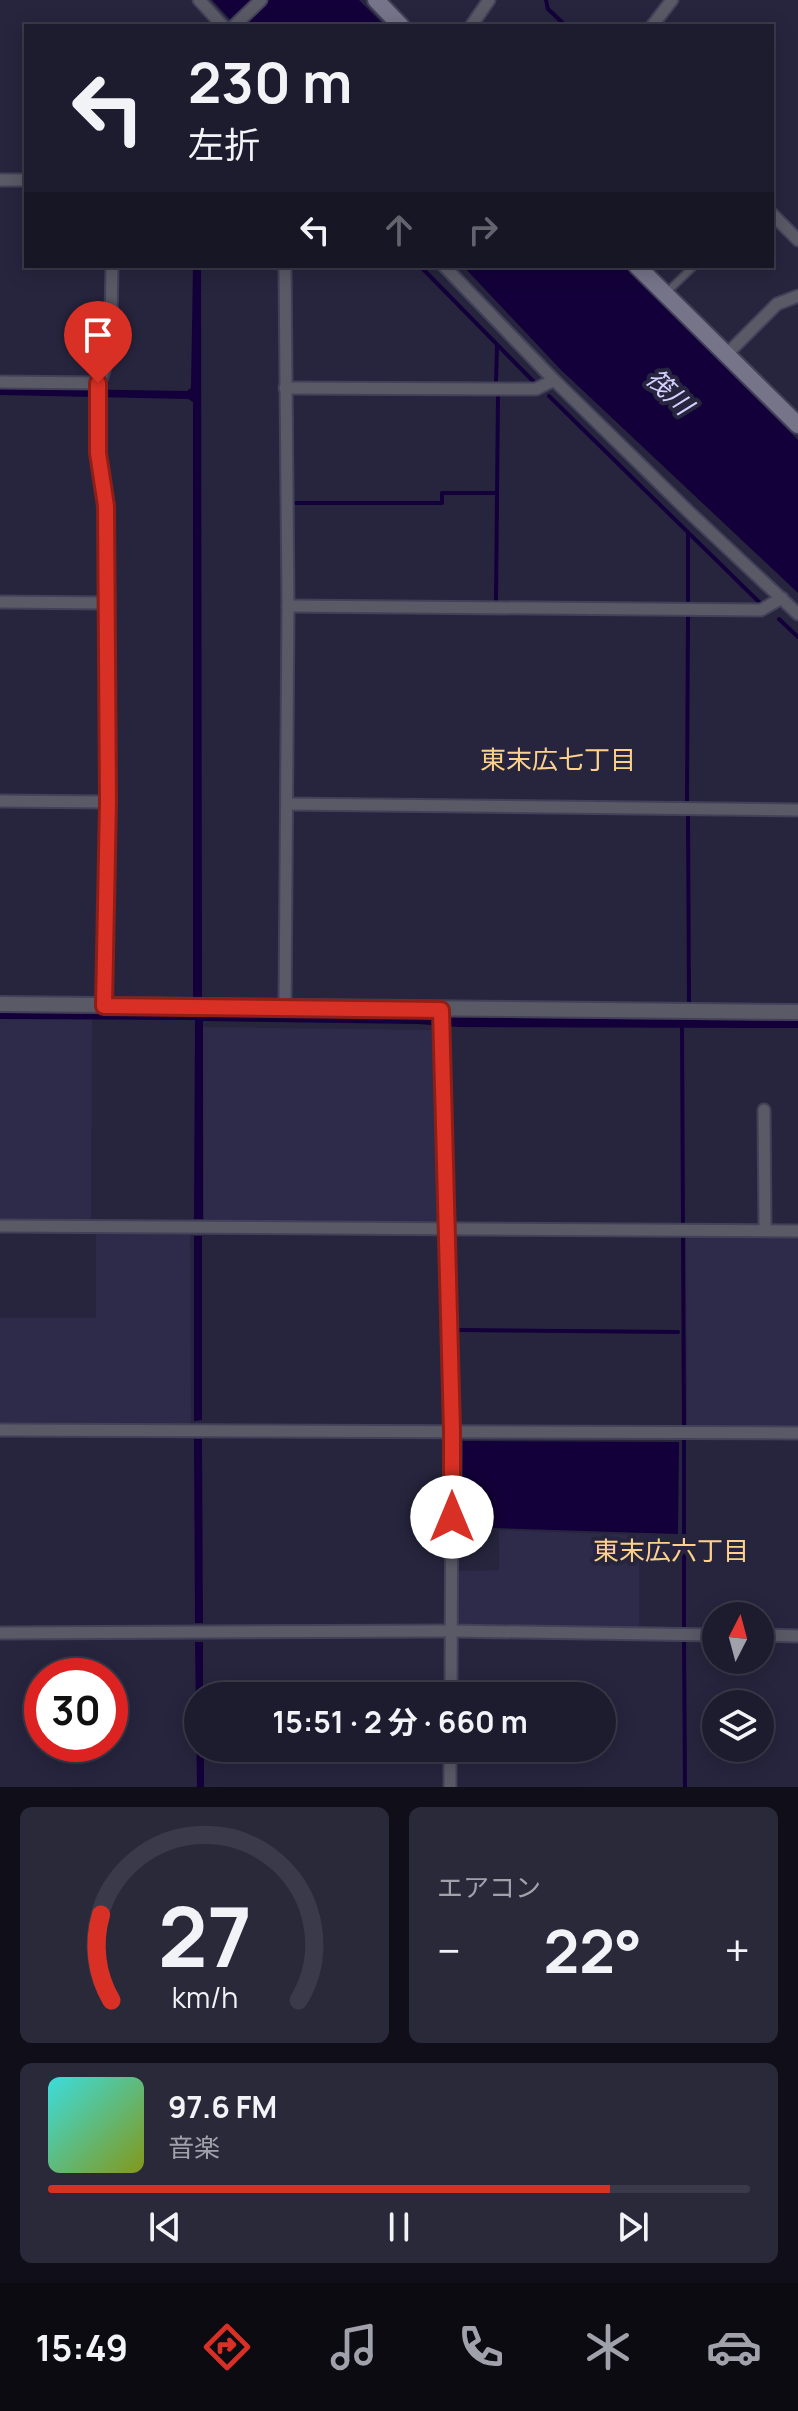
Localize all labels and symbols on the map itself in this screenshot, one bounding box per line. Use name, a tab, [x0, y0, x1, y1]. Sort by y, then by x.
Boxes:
pin	[64, 301, 132, 383]
water label: 筏川	[639, 360, 703, 424]
district label: 東末広七丁目	[480, 741, 636, 777]
position arrow	[410, 1475, 494, 1559]
district label: 東末広六丁目	[593, 1532, 749, 1568]
north arrow	[702, 1602, 774, 1674]
speed limit sign: 30	[24, 1658, 128, 1762]

